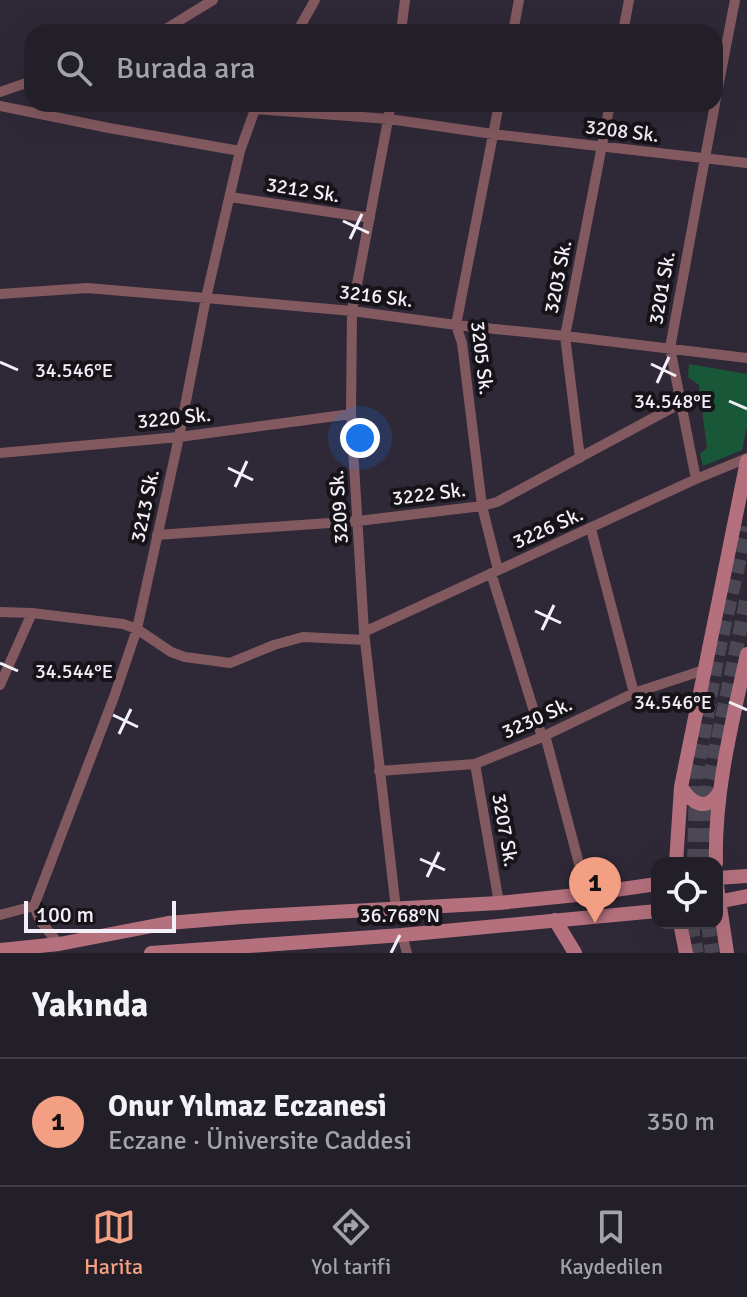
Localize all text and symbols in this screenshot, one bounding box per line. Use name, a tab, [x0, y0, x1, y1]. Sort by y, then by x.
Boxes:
search box	[24, 24, 723, 112]
icon: search	[52, 46, 96, 90]
text: Burada ara	[116, 50, 255, 87]
street label: 3208 Sk.	[584, 114, 660, 148]
street label: 3212 Sk.	[265, 172, 341, 208]
street label: 3203 Sk.	[539, 238, 577, 316]
street label: 3201 Sk.	[643, 249, 681, 327]
street label: 3216 Sk.	[338, 279, 414, 313]
street label: 3205 Sk.	[465, 320, 499, 396]
text: 34.546°E	[35, 358, 113, 383]
text: 34.548°E	[634, 389, 712, 414]
street label: 3220 Sk.	[136, 402, 212, 434]
your location	[340, 418, 380, 458]
street label: 3213 Sk.	[125, 467, 165, 545]
street label: 3209 Sk.	[324, 469, 354, 545]
street label: 3222 Sk.	[391, 477, 467, 511]
street label: 3226 Sk.	[509, 502, 587, 554]
text: 34.544°E	[35, 659, 113, 684]
text: 34.546°E	[634, 690, 712, 715]
street label: 3230 Sk.	[498, 692, 576, 744]
street label: 3207 Sk.	[486, 791, 524, 869]
pin: 1	[569, 857, 621, 923]
map controls	[651, 857, 723, 929]
button: locate	[651, 857, 723, 929]
scale bar	[24, 897, 176, 933]
text: 100 m	[36, 901, 94, 928]
text: 36.768°N	[360, 903, 440, 928]
text: Yakında	[32, 984, 148, 1026]
text: Onur Yılmaz Eczanesi	[108, 1088, 387, 1125]
text: 1	[51, 1106, 65, 1138]
text: 350 m	[646, 1106, 715, 1138]
text: Eczane · Üniversite Caddesi	[108, 1125, 412, 1157]
tab: Harita	[84, 1205, 143, 1280]
tab: Yol tarifi	[311, 1205, 391, 1280]
tab: Kaydedilen	[559, 1205, 663, 1280]

